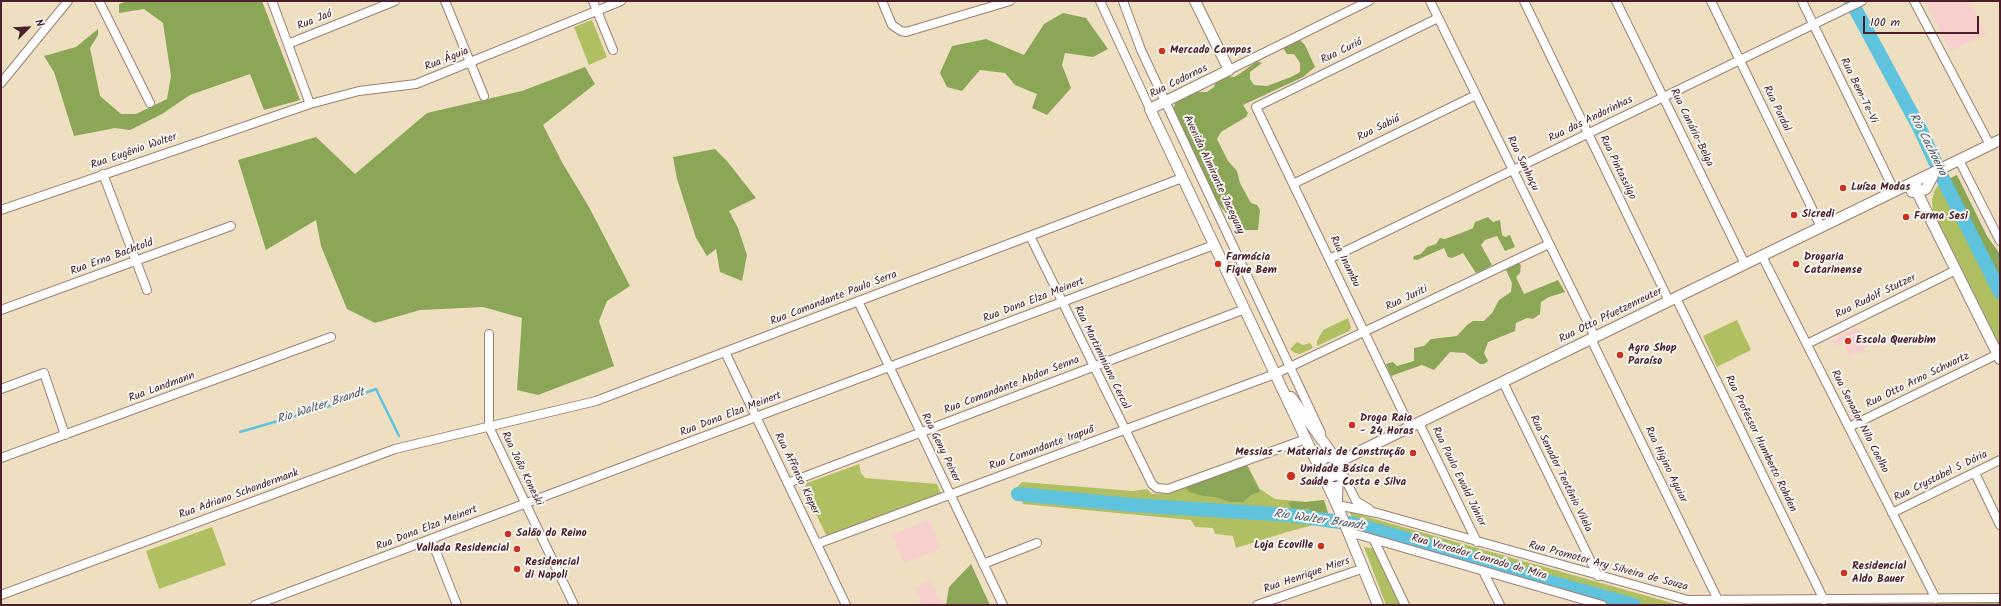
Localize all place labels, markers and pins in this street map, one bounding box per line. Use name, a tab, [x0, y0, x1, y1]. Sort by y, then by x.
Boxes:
place label: Mercado Campos	[1170, 44, 1251, 58]
marker: Mercado Campos	[1157, 46, 1167, 56]
place label: Luíza Modas	[1851, 181, 1910, 195]
marker: Luíza Modas	[1838, 183, 1848, 193]
place label: Sicredi	[1802, 208, 1834, 222]
marker: Sicredi	[1789, 210, 1799, 220]
place label: Farma Sesi	[1914, 210, 1968, 224]
marker: Farma Sesi	[1901, 212, 1911, 222]
place label: Farmácia Fique Bem	[1226, 251, 1277, 277]
place label: Drogaria Catarinense	[1804, 251, 1862, 277]
marker: Farmácia Fique Bem	[1213, 259, 1223, 269]
marker: Drogaria Catarinense	[1791, 259, 1801, 269]
place label: Escola Querubim	[1856, 334, 1936, 348]
marker: Escola Querubim	[1843, 336, 1853, 346]
place label: Agro Shop Paraíso	[1628, 342, 1677, 368]
marker: Agro Shop Paraíso	[1615, 350, 1625, 360]
place label: Droga Raia - 24 Horas	[1360, 412, 1414, 438]
marker: Droga Raia - 24 Horas	[1347, 420, 1357, 430]
place label: Messias - Materiais de Construção	[1235, 446, 1405, 460]
marker: Messias - Materiais de Construção	[1408, 448, 1418, 458]
place label: Unidade Básica de Saúde - Costa e Silva	[1300, 463, 1406, 489]
marker: Unidade Básica de Saúde - Costa e Silva	[1285, 470, 1297, 482]
place label: Salão do Reino	[516, 527, 587, 541]
marker: Salão do Reino	[503, 529, 513, 539]
place label: Loja Ecoville	[1254, 539, 1313, 553]
marker: Loja Ecoville	[1316, 541, 1326, 551]
place label: Vallada Residencial	[416, 542, 509, 556]
marker: Vallada Residencial	[512, 544, 522, 554]
place label: Residencial di Napoli	[525, 556, 579, 582]
place label: Residencial Aldo Bauer	[1852, 560, 1906, 586]
marker: Residencial di Napoli	[512, 564, 522, 574]
marker: Residencial Aldo Bauer	[1839, 568, 1849, 578]

